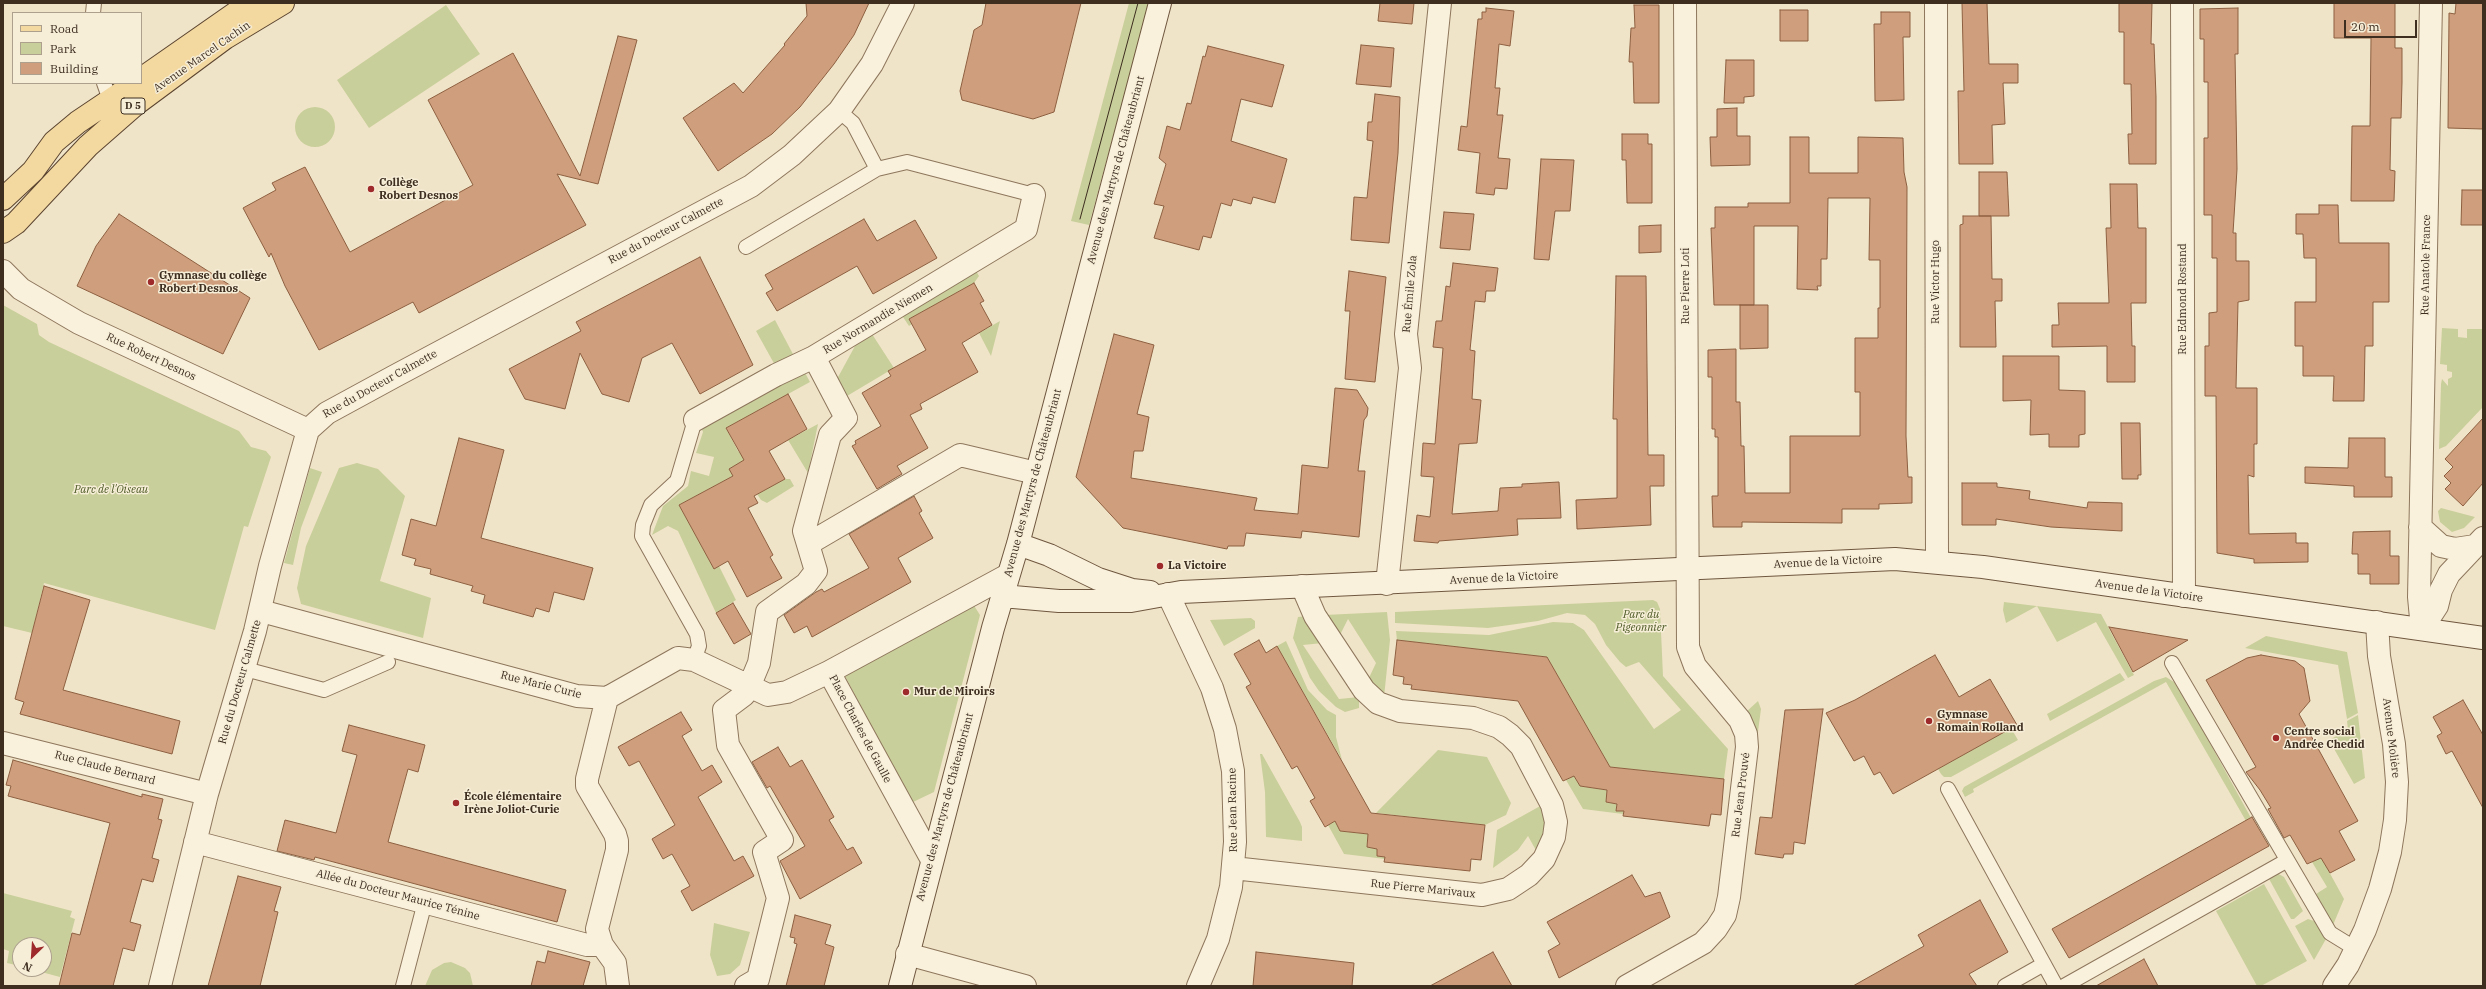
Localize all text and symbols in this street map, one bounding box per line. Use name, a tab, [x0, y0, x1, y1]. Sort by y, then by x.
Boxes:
legend	[12, 12, 142, 84]
scale bar	[2346, 12, 2419, 38]
street label: Avenue Marcel Cachin	[151, 19, 253, 95]
text: 20 m	[2351, 19, 2380, 34]
text: Road	[50, 21, 79, 36]
text: Park	[50, 41, 76, 56]
text: Building	[50, 61, 98, 76]
street label: Avenue des Martyrs de Châteaubriant	[1084, 74, 1148, 266]
road number: D 5	[121, 98, 145, 114]
place label: Collège Robert Desnos	[379, 176, 458, 202]
marker: Collège Robert Desnos	[366, 184, 376, 194]
street label: Rue du Docteur Calmette	[606, 195, 726, 267]
street label: Rue Anatole France	[2419, 214, 2433, 316]
street label: Rue Victor Hugo	[1929, 240, 1943, 324]
street label: Rue Edmond Rostand	[2176, 243, 2190, 355]
street label: Rue Pierre Loti	[1679, 247, 1693, 325]
street label: Rue Émile Zola	[1400, 255, 1420, 333]
place label: Gymnase du collège Robert Desnos	[159, 269, 267, 295]
marker: Gymnase du collège Robert Desnos	[146, 277, 156, 287]
street label: Rue Normandie Niemen	[821, 281, 935, 357]
street label: Rue Robert Desnos	[104, 330, 198, 384]
street label: Rue du Docteur Calmette	[321, 347, 439, 421]
street label: Avenue des Martyrs de Châteaubriant	[1001, 387, 1065, 579]
park label: Parc de l'Oiseau	[74, 483, 148, 497]
street label: Avenue de la Victoire	[1773, 553, 1883, 571]
place label: La Victoire	[1168, 559, 1227, 573]
marker: La Victoire	[1155, 561, 1165, 571]
street label: Avenue de la Victoire	[1449, 569, 1559, 587]
street label: Avenue de la Victoire	[2094, 577, 2204, 605]
park label: Parc du Pigeonnier	[1616, 608, 1666, 634]
street label: Rue du Docteur Calmette	[216, 618, 264, 746]
street label: Rue Marie Curie	[499, 669, 583, 701]
street label: Place Charles de Gaulle	[826, 673, 894, 785]
place label: Mur de Miroirs	[914, 685, 995, 699]
marker: Mur de Miroirs	[901, 687, 911, 697]
street label: Avenue Molière	[2380, 697, 2402, 779]
place label: Gymnase Romain Rolland	[1937, 708, 2024, 734]
street label: Avenue des Martyrs de Châteaubriant	[913, 711, 977, 903]
marker: Gymnase Romain Rolland	[1924, 716, 1934, 726]
place label: Centre social Andrée Chedid	[2284, 725, 2365, 751]
marker: Centre social Andrée Chedid	[2271, 733, 2281, 743]
street label: Rue Claude Bernard	[53, 748, 157, 788]
street label: Rue Jean Prouvé	[1729, 752, 1753, 838]
street label: Rue Jean Racine	[1226, 768, 1240, 852]
place label: École élémentaire Irène Joliot-Curie	[464, 790, 562, 816]
marker: École élémentaire Irène Joliot-Curie	[451, 798, 461, 808]
street label: Allée du Docteur Maurice Ténine	[315, 867, 481, 923]
street label: Rue Pierre Marivaux	[1370, 877, 1476, 901]
north arrow	[12, 937, 52, 977]
text: N	[20, 959, 34, 975]

